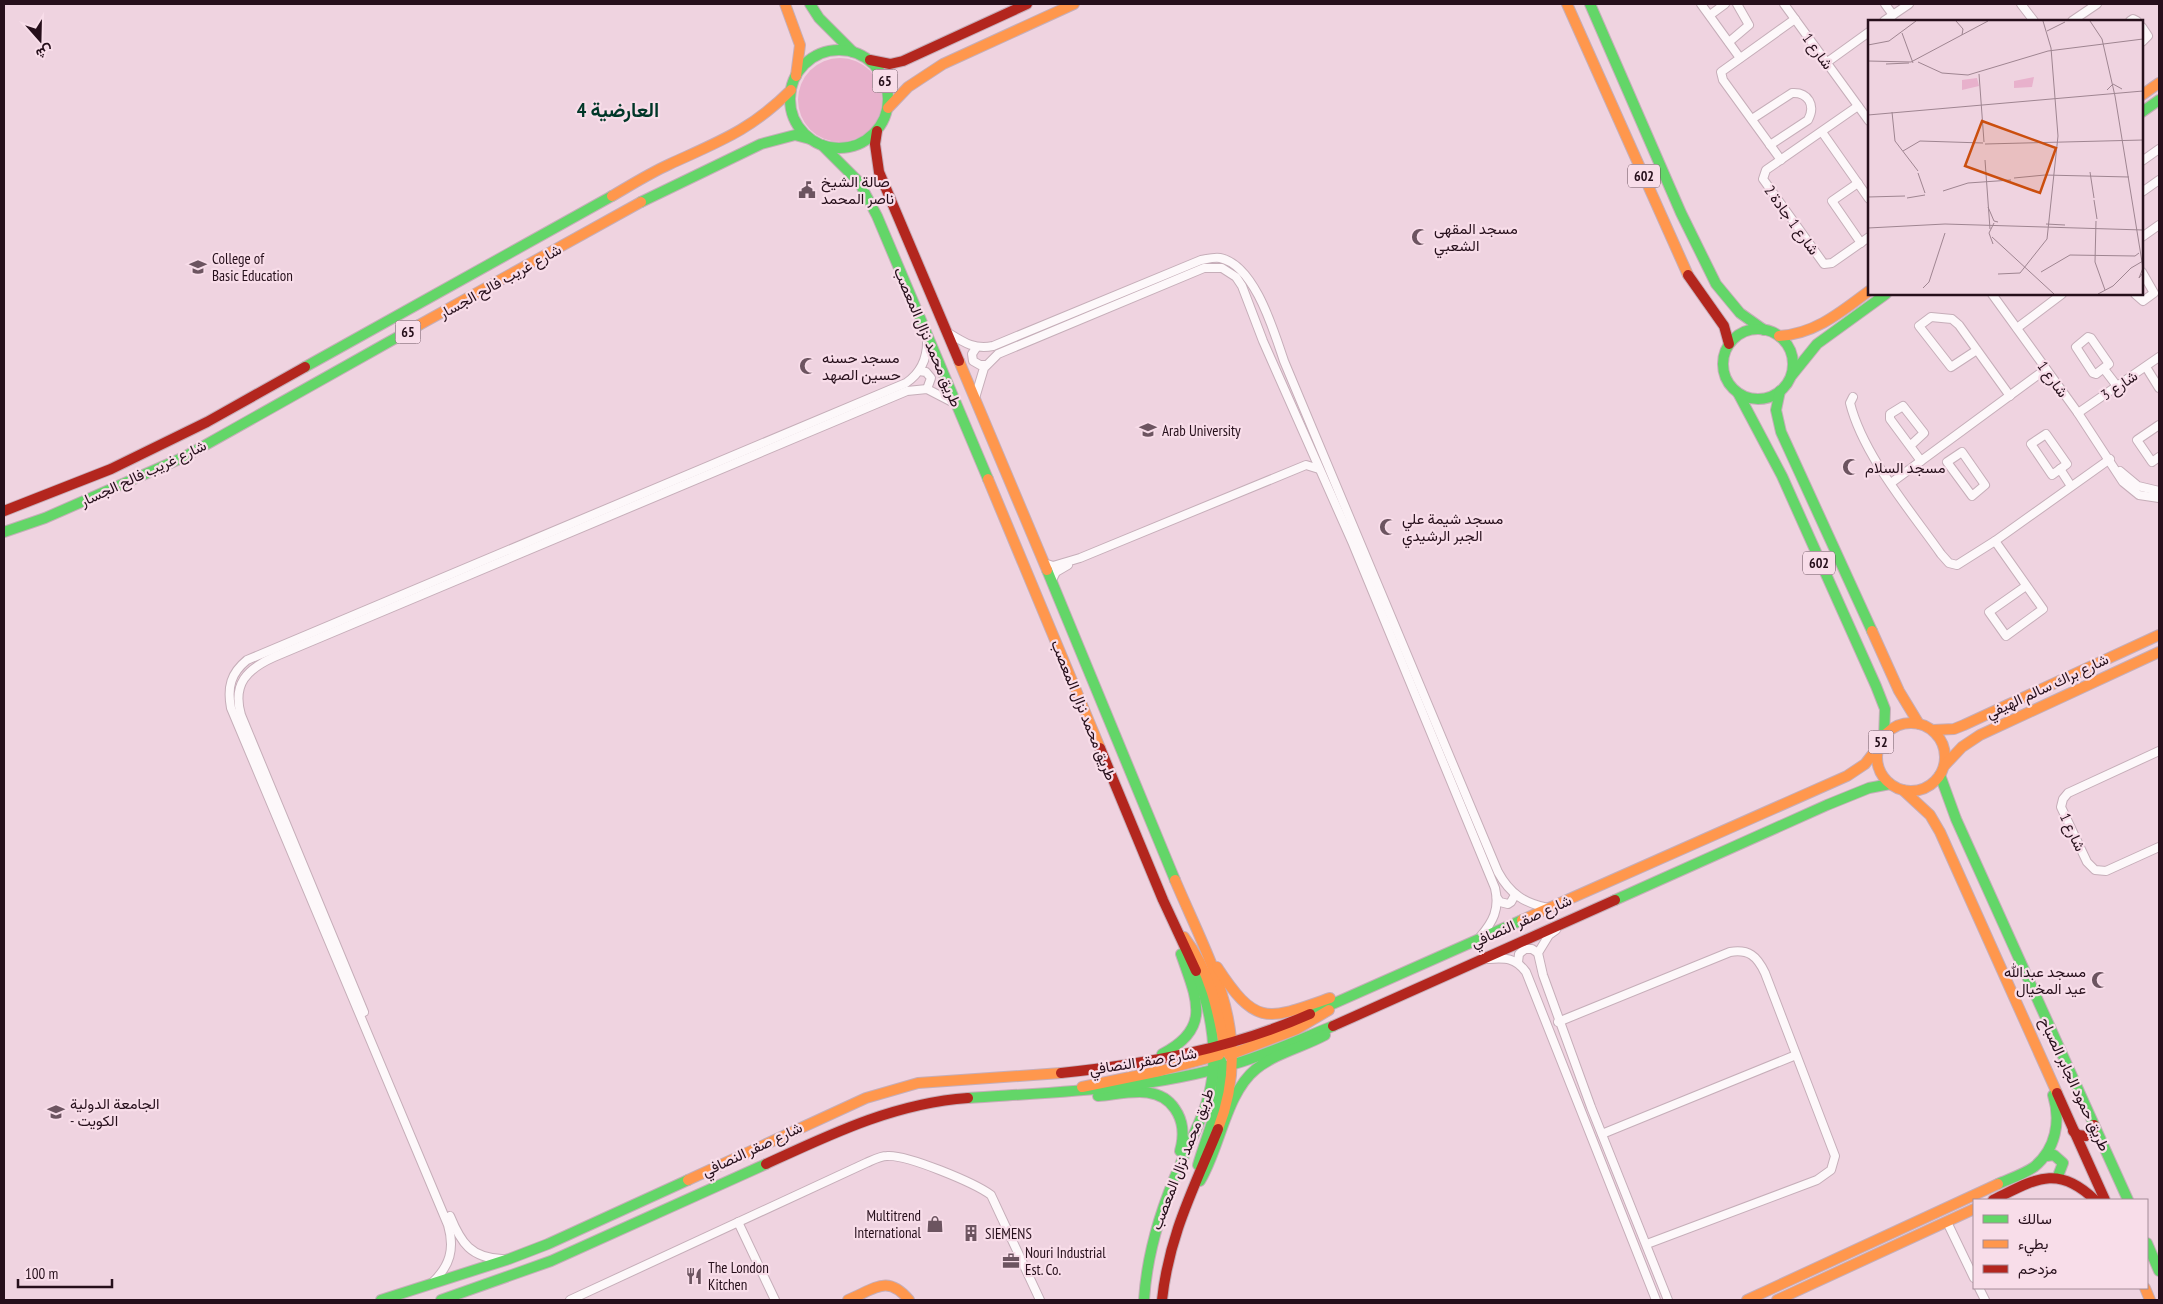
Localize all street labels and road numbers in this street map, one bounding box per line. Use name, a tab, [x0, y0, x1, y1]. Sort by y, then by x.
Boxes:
street label: شارع 1	[1797, 29, 1838, 74]
road number: 65	[872, 70, 898, 92]
road number: 602	[1628, 165, 1660, 188]
street label: شارع 1 جادة 2	[1759, 181, 1824, 260]
street label: شارع غريب فالح الجسار	[435, 239, 566, 325]
street label: طريق محمد نزال المعصب	[889, 264, 966, 410]
road number: 65	[396, 321, 420, 344]
street label: شارع 1	[2032, 357, 2073, 402]
street label: شارع 3	[2097, 366, 2142, 406]
street label: شارع غريب فالح الجسار	[76, 435, 210, 513]
road number: 602	[1803, 552, 1835, 574]
street label: طريق محمد نزال المعصب	[1046, 637, 1121, 784]
street label: شارع براك سالم الهيفي	[1983, 649, 2113, 726]
road number: 52	[1868, 730, 1894, 754]
street label: شارع 1	[2054, 810, 2090, 855]
street label: شارع صقر النصافي	[1468, 890, 1576, 955]
street label: طريق حمود الجابر الصباح	[2034, 1014, 2115, 1155]
street label: شارع صقر النصافي	[1088, 1043, 1199, 1083]
street label: طريق محمد نزال المعصب	[1146, 1085, 1219, 1233]
street label: شارع صقر النصافي	[699, 1117, 807, 1184]

